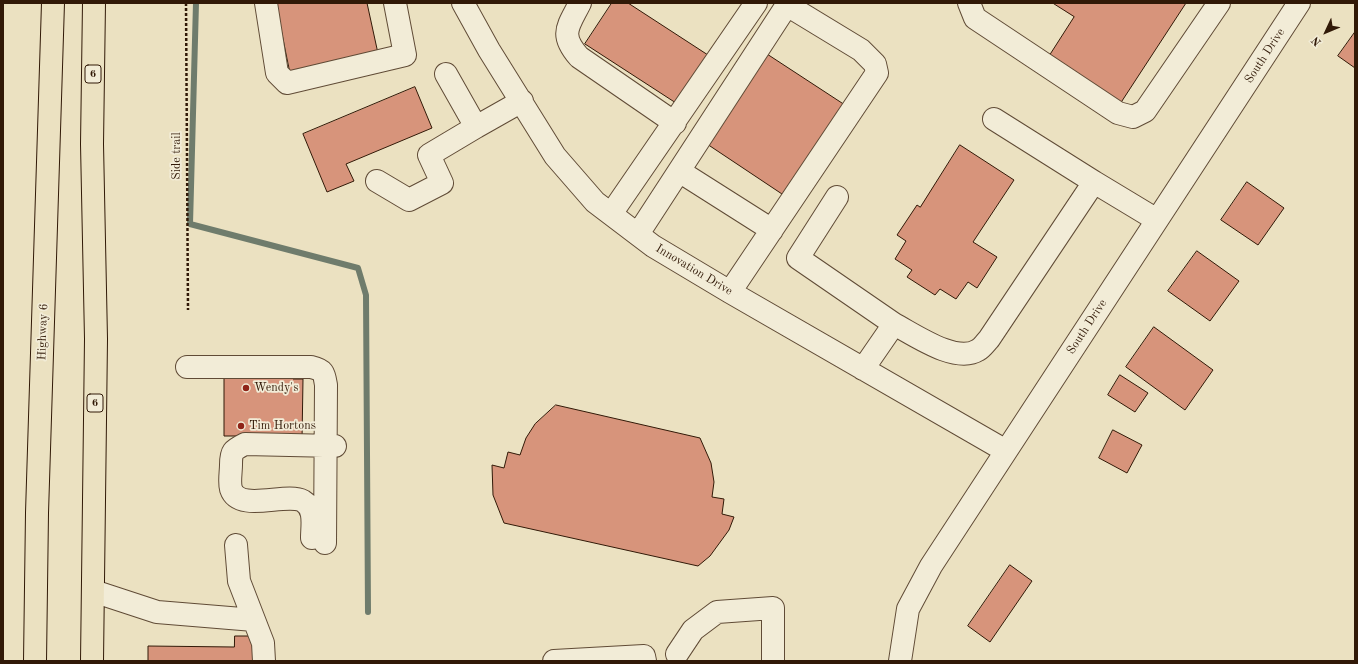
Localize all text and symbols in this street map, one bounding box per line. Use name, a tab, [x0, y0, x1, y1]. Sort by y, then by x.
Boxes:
north arrow	[1306, 12, 1346, 52]
street label: South Drive	[1242, 26, 1288, 86]
text: N	[1310, 34, 1324, 48]
road number: 6	[85, 65, 101, 83]
street label: Side trail	[170, 132, 184, 180]
street label: Innovation Drive	[653, 241, 735, 299]
street label: South Drive	[1064, 297, 1110, 357]
street label: Highway 6	[35, 303, 51, 361]
place label: Wendy's	[254, 381, 298, 395]
marker: Wendy's	[241, 383, 251, 393]
road number: 6	[87, 394, 103, 412]
place label: Tim Hortons	[249, 419, 316, 433]
marker: Tim Hortons	[236, 421, 246, 431]

